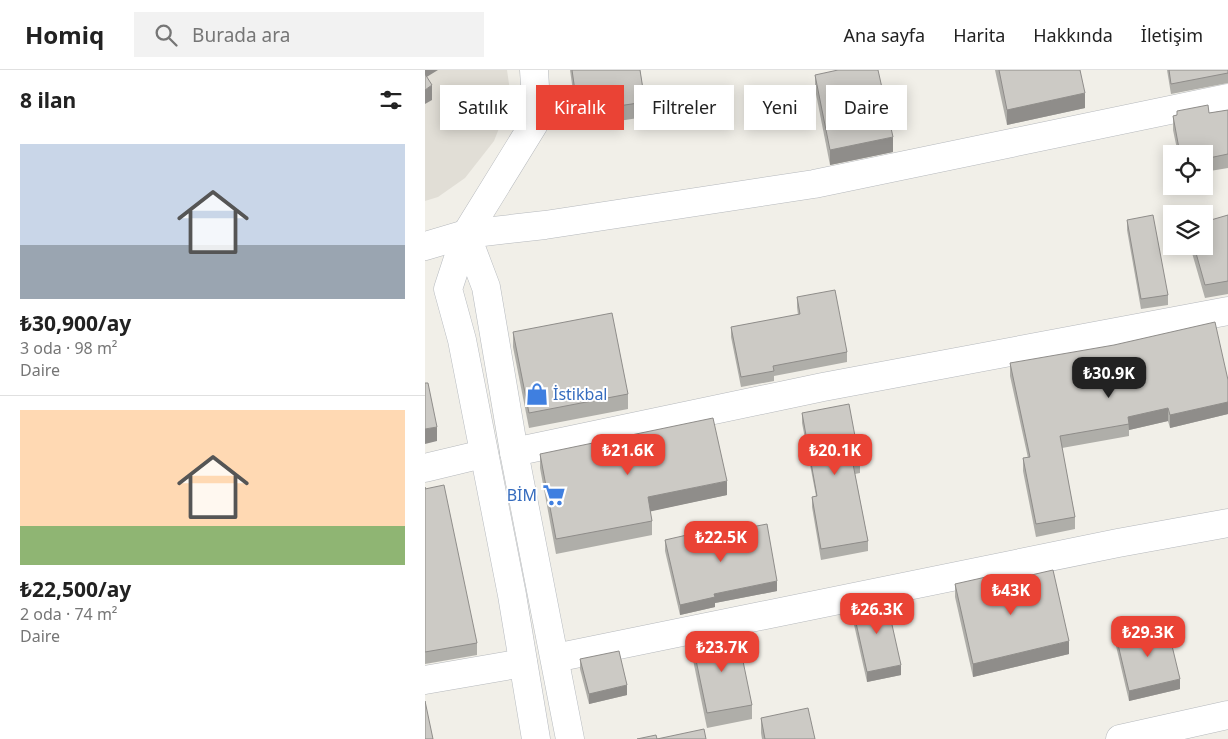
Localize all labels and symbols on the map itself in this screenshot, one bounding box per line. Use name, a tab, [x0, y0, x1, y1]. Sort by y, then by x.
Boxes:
pin: ₺30.9K	[1068, 356, 1150, 399]
shop icon: İstikbal	[524, 381, 550, 407]
place label: İstikbal	[553, 383, 607, 405]
pin: ₺21.6K	[587, 434, 669, 476]
pin: ₺20.1K	[794, 434, 876, 476]
supermarket icon: BİM	[541, 482, 567, 508]
place label: BİM	[507, 484, 537, 506]
pin: ₺22.5K	[680, 520, 762, 563]
pin: ₺43K	[981, 574, 1041, 616]
pin: ₺26.3K	[836, 592, 918, 635]
pin: ₺29.3K	[1107, 616, 1189, 658]
pin: ₺23.7K	[681, 630, 763, 673]

